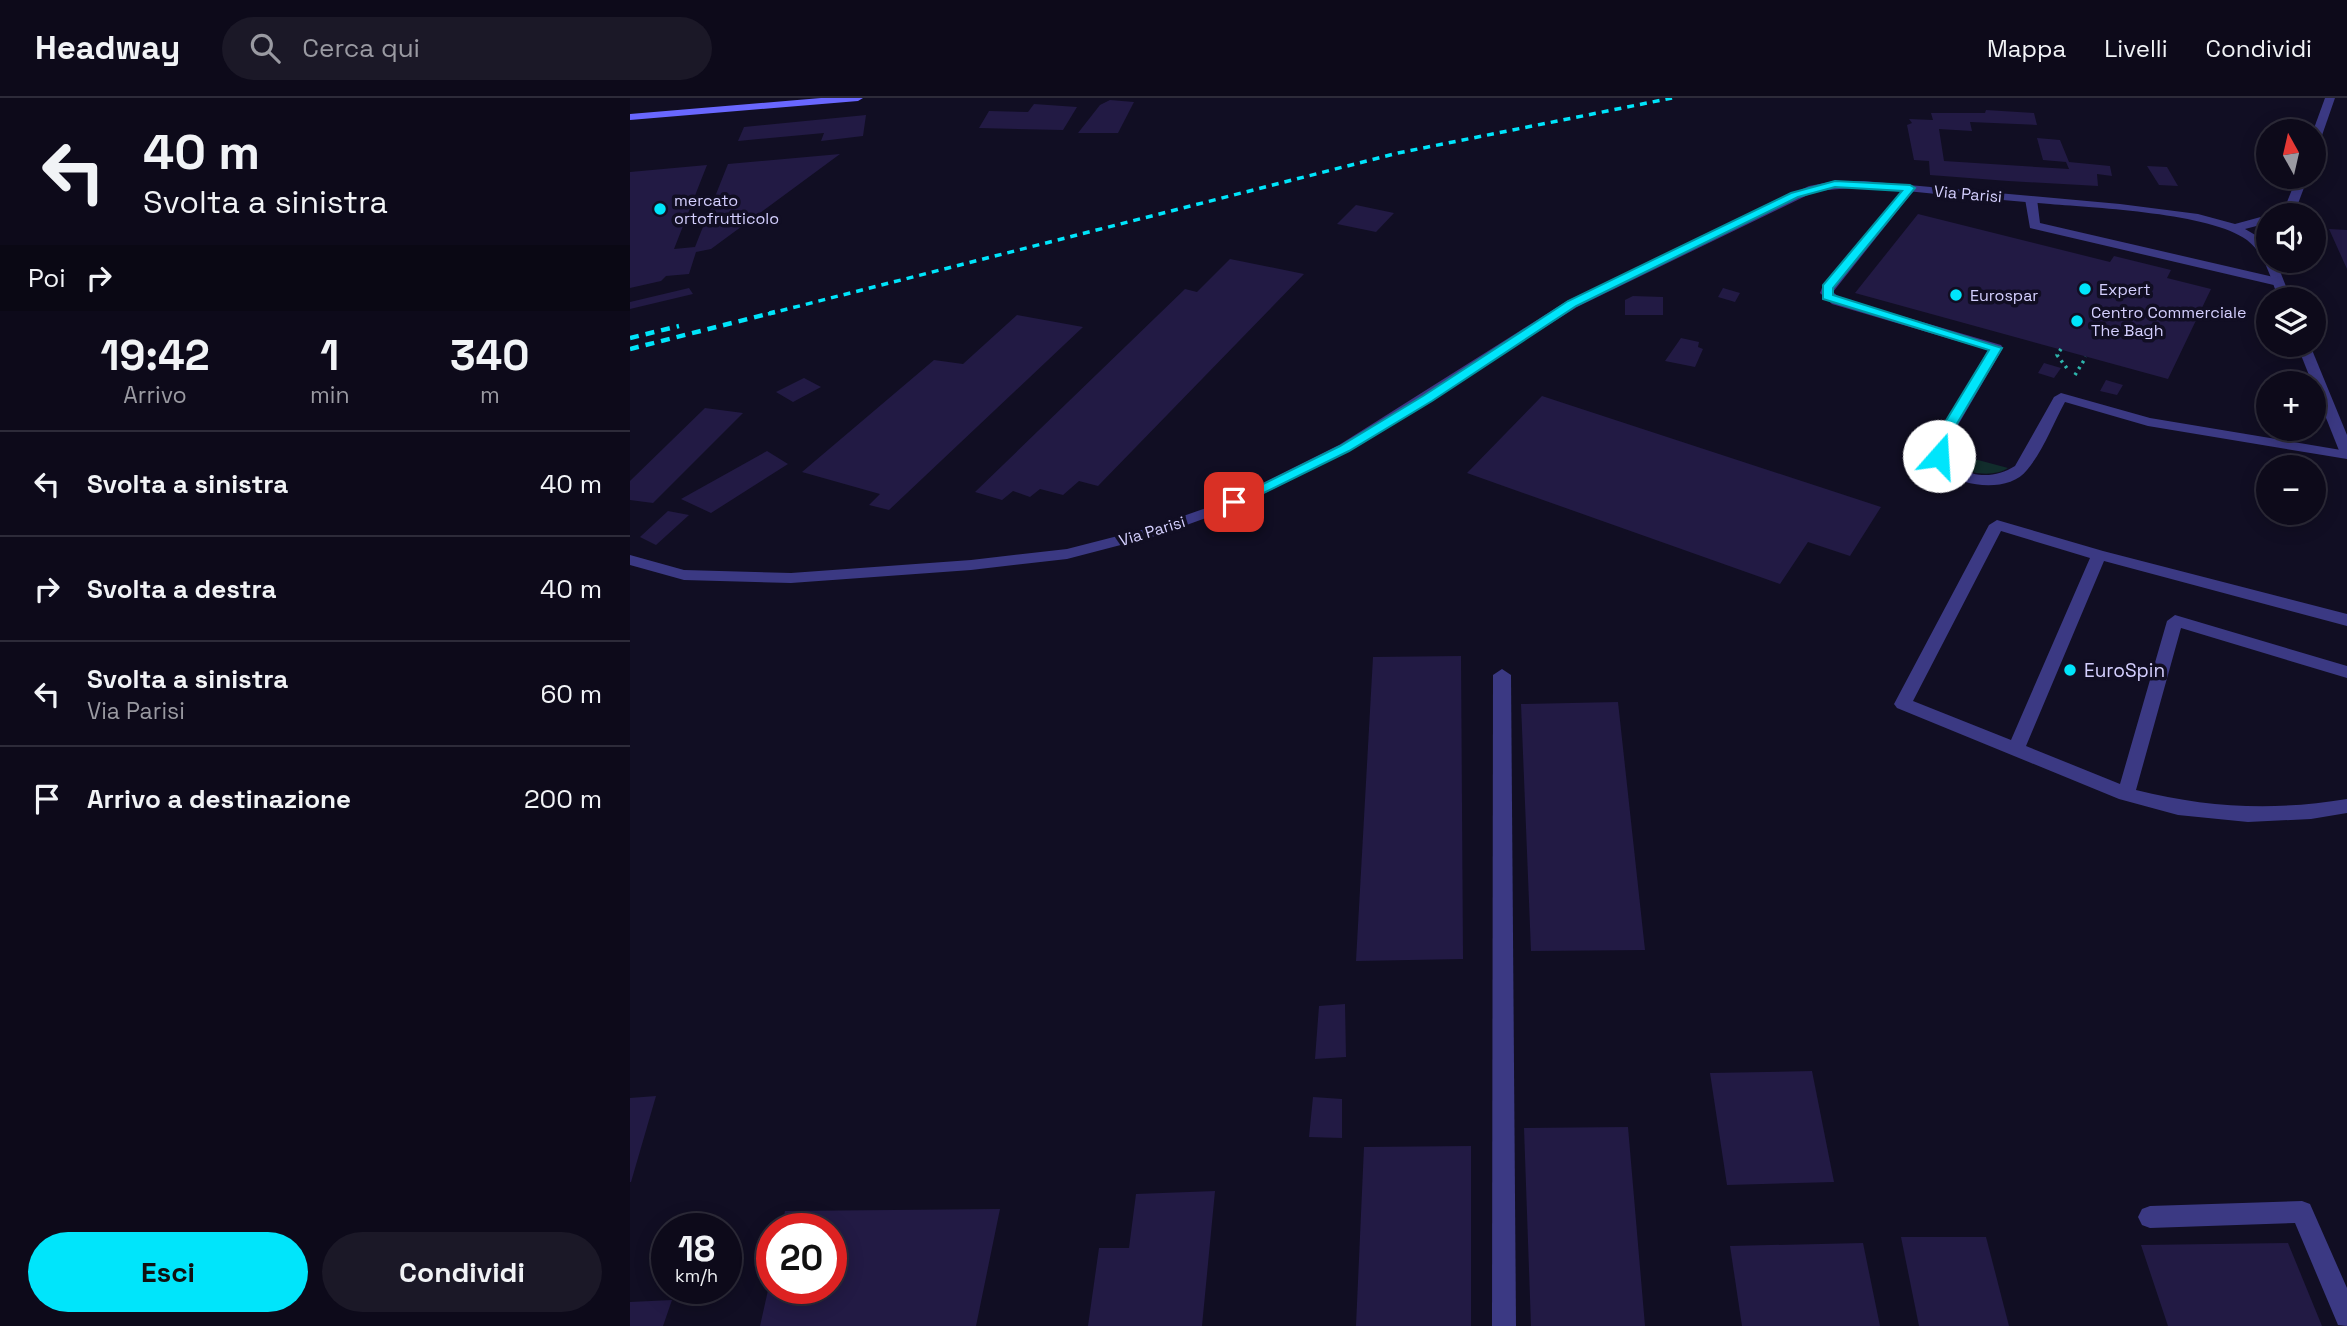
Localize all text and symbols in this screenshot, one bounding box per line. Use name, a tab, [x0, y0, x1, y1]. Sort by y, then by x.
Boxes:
search box	[222, 17, 712, 80]
text: Headway	[35, 27, 180, 69]
icon: search	[246, 29, 284, 67]
text: Cerca qui	[302, 31, 420, 65]
text: Mappa	[1987, 33, 2066, 64]
text: Livelli	[2104, 33, 2168, 64]
text: Condividi	[2206, 33, 2312, 64]
north arrow	[2256, 119, 2326, 189]
map controls	[2256, 119, 2326, 525]
text: 40 m	[143, 121, 260, 183]
icon: left	[28, 126, 119, 217]
street label: Via Parisi	[1933, 181, 2003, 207]
text: Svolta a sinistra	[143, 182, 388, 222]
place label: mercato ortofrutticolo	[674, 190, 779, 229]
marker: mercato ortofrutticolo	[652, 201, 668, 217]
button: sound	[2256, 203, 2326, 273]
icon: right	[80, 259, 118, 297]
text: Poi	[28, 261, 66, 295]
place label: Expert	[2099, 279, 2151, 300]
marker: Expert	[2077, 281, 2093, 297]
place label: Eurospar	[1970, 285, 2038, 306]
marker: Eurospar	[1948, 287, 1964, 303]
button: layers	[2256, 287, 2326, 357]
place label: Centro Commerciale The Bagh	[2091, 302, 2246, 341]
marker: Centro Commerciale The Bagh	[2069, 313, 2085, 329]
text: 19:42	[100, 329, 210, 382]
text: 1	[320, 329, 339, 382]
text: 340	[450, 329, 530, 382]
button: +	[2256, 371, 2326, 441]
text: Arrivo	[123, 380, 187, 410]
text: min	[310, 380, 350, 410]
text: m	[480, 380, 500, 410]
position arrow	[1902, 419, 1976, 493]
button: −	[2256, 455, 2326, 525]
icon: left	[28, 465, 66, 503]
text: Svolta a sinistra	[87, 467, 288, 501]
text: 40 m	[540, 467, 602, 501]
pin	[1204, 472, 1264, 532]
icon: arrive	[1215, 483, 1253, 521]
street label: Via Parisi	[1116, 511, 1188, 551]
icon: right	[28, 570, 66, 608]
text: Svolta a destra	[87, 572, 276, 606]
text: 40 m	[540, 572, 602, 606]
place label: EuroSpin	[2084, 658, 2165, 683]
text: Svolta a sinistra	[87, 662, 288, 696]
marker: EuroSpin	[2062, 662, 2078, 678]
icon: left	[28, 675, 66, 713]
text: 60 m	[540, 677, 602, 711]
text: Via Parisi	[87, 696, 185, 726]
icon: arrive	[28, 780, 66, 818]
text: Arrivo a destinazione	[87, 782, 351, 816]
text: 200 m	[524, 782, 602, 816]
speed limit sign: 20	[756, 1213, 847, 1304]
text: 18	[678, 1227, 715, 1271]
button: Esci	[28, 1232, 308, 1312]
button: Condividi	[322, 1232, 602, 1312]
text: km/h	[675, 1264, 718, 1287]

